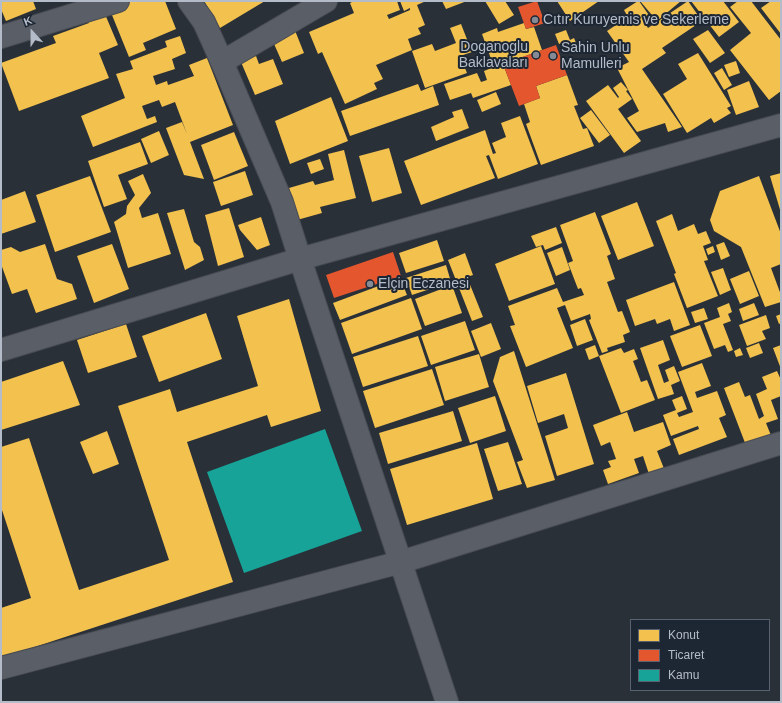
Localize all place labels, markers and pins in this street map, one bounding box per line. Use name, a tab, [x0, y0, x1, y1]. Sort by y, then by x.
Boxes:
place label: Cıtır Kuruyemis ve Sekerleme	[543, 12, 729, 28]
marker: Cıtır Kuruyemis ve Sekerleme	[530, 15, 540, 25]
place label: Doganoglu Baklavaları	[459, 39, 528, 72]
place label: Sahin Unlu Mamulleri	[561, 40, 629, 72]
marker: Doganoglu Baklavaları	[531, 50, 541, 60]
marker: Sahin Unlu Mamulleri	[548, 51, 558, 61]
place label: Elçin Eczanesi	[378, 276, 469, 292]
marker: Elçin Eczanesi	[365, 279, 375, 289]

